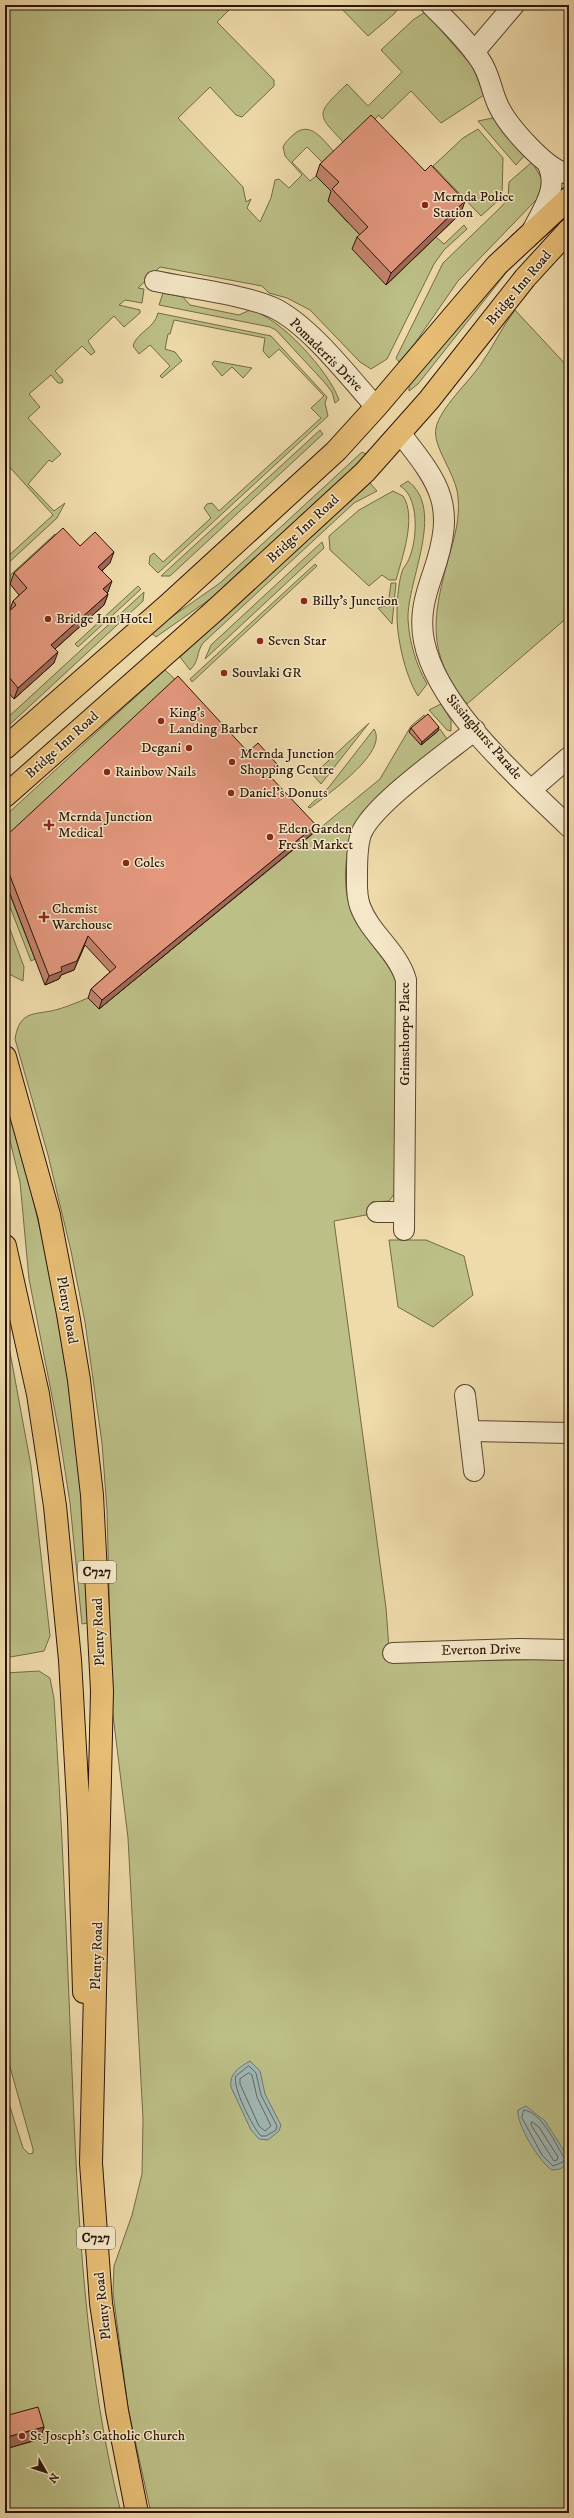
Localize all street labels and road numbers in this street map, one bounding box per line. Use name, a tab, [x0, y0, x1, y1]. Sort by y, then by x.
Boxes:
street label: Bridge Inn Road	[482, 247, 556, 329]
street label: Pomaderris Drive	[285, 314, 367, 396]
street label: Bridge Inn Road	[263, 491, 343, 567]
street label: Sissinghurst Parade	[442, 691, 526, 784]
street label: Bridge Inn Road	[22, 707, 102, 783]
street label: Grimsthorpe Place	[396, 982, 414, 1086]
street label: Plenty Road	[52, 1275, 82, 1345]
road number: C727	[78, 1561, 116, 1583]
street label: Plenty Road	[89, 1598, 109, 1666]
street label: Everton Drive	[441, 1640, 521, 1660]
street label: Plenty Road	[87, 1922, 107, 1990]
road number: C727	[77, 2227, 115, 2249]
street label: Plenty Road	[90, 2271, 116, 2341]

